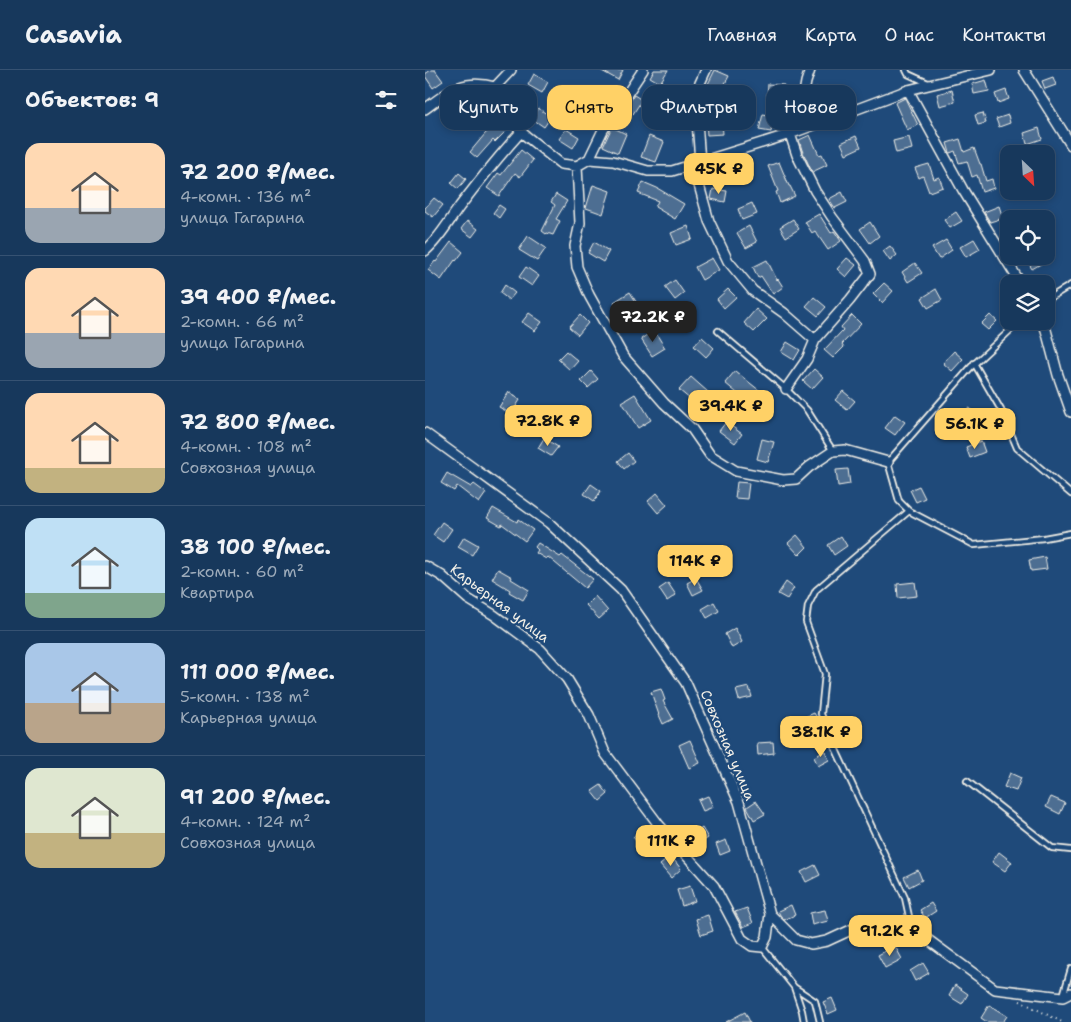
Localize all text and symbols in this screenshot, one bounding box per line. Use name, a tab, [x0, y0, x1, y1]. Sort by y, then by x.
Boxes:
text: Casavia	[25, 19, 122, 51]
text: Главная	[707, 23, 777, 47]
text: Карта	[805, 23, 857, 47]
text: О нас	[885, 23, 934, 47]
text: Контакты	[962, 23, 1046, 47]
chip: Купить	[440, 85, 537, 130]
chip: Снять	[547, 85, 632, 130]
chip: Фильтры	[642, 85, 756, 130]
chip: Новое	[766, 85, 856, 130]
text: Объектов: 9	[25, 86, 159, 114]
icon: filters	[372, 86, 400, 114]
north arrow	[1000, 145, 1055, 200]
map controls	[1000, 145, 1055, 330]
pin: 45K ₽	[684, 152, 754, 195]
text: 72 200 ₽/мес.	[180, 158, 335, 186]
text: 45K ₽	[695, 158, 743, 179]
icon: home	[65, 163, 125, 223]
text: 4-комн. · 136 m²	[180, 186, 311, 207]
text: улица Гагарина	[180, 207, 305, 228]
button: locate	[1000, 210, 1055, 265]
button: layers	[1000, 275, 1055, 330]
text: 39 400 ₽/мес.	[180, 283, 336, 311]
icon: home	[65, 288, 125, 348]
pin: 72.2K ₽	[607, 300, 699, 343]
text: 72.2K ₽	[621, 306, 685, 327]
text: 2-комн. · 66 m²	[180, 311, 304, 332]
text: улица Гагарина	[180, 332, 305, 353]
pin: 39.4K ₽	[685, 390, 777, 432]
text: 39.4K ₽	[699, 395, 763, 416]
pin: 72.8K ₽	[502, 404, 594, 447]
text: 72 800 ₽/мес.	[180, 408, 336, 436]
pin: 56.1K ₽	[929, 408, 1021, 450]
text: 72.8K ₽	[516, 410, 580, 431]
icon: home	[65, 413, 125, 473]
text: 56.1K ₽	[946, 413, 1004, 434]
text: 4-комн. · 108 m²	[180, 436, 312, 457]
text: Совхозная улица	[180, 457, 315, 478]
text: 38 100 ₽/мес.	[180, 533, 331, 561]
icon: home	[65, 538, 125, 598]
pin: 114K ₽	[654, 544, 736, 587]
text: 114K ₽	[669, 550, 721, 571]
street label: Карьерная улица	[447, 560, 553, 646]
text: 2-комн. · 60 m²	[180, 561, 304, 582]
text: Квартира	[180, 582, 254, 603]
text: 111 000 ₽/мес.	[180, 658, 335, 686]
icon: home	[65, 663, 125, 723]
text: 5-комн. · 138 m²	[180, 686, 310, 707]
street label: Совхозная улица	[697, 687, 760, 803]
text: Карьерная улица	[180, 707, 317, 728]
pin: 38.1K ₽	[775, 716, 867, 758]
text: 38.1K ₽	[791, 721, 851, 742]
text: 91 200 ₽/мес.	[180, 783, 331, 811]
icon: home	[65, 788, 125, 848]
text: 4-комн. · 124 m²	[180, 811, 311, 832]
pin: 111K ₽	[630, 824, 712, 867]
text: 111K ₽	[647, 830, 695, 851]
text: Совхозная улица	[180, 832, 315, 853]
pin: 91.2K ₽	[844, 914, 936, 957]
text: 91.2K ₽	[860, 920, 920, 941]

